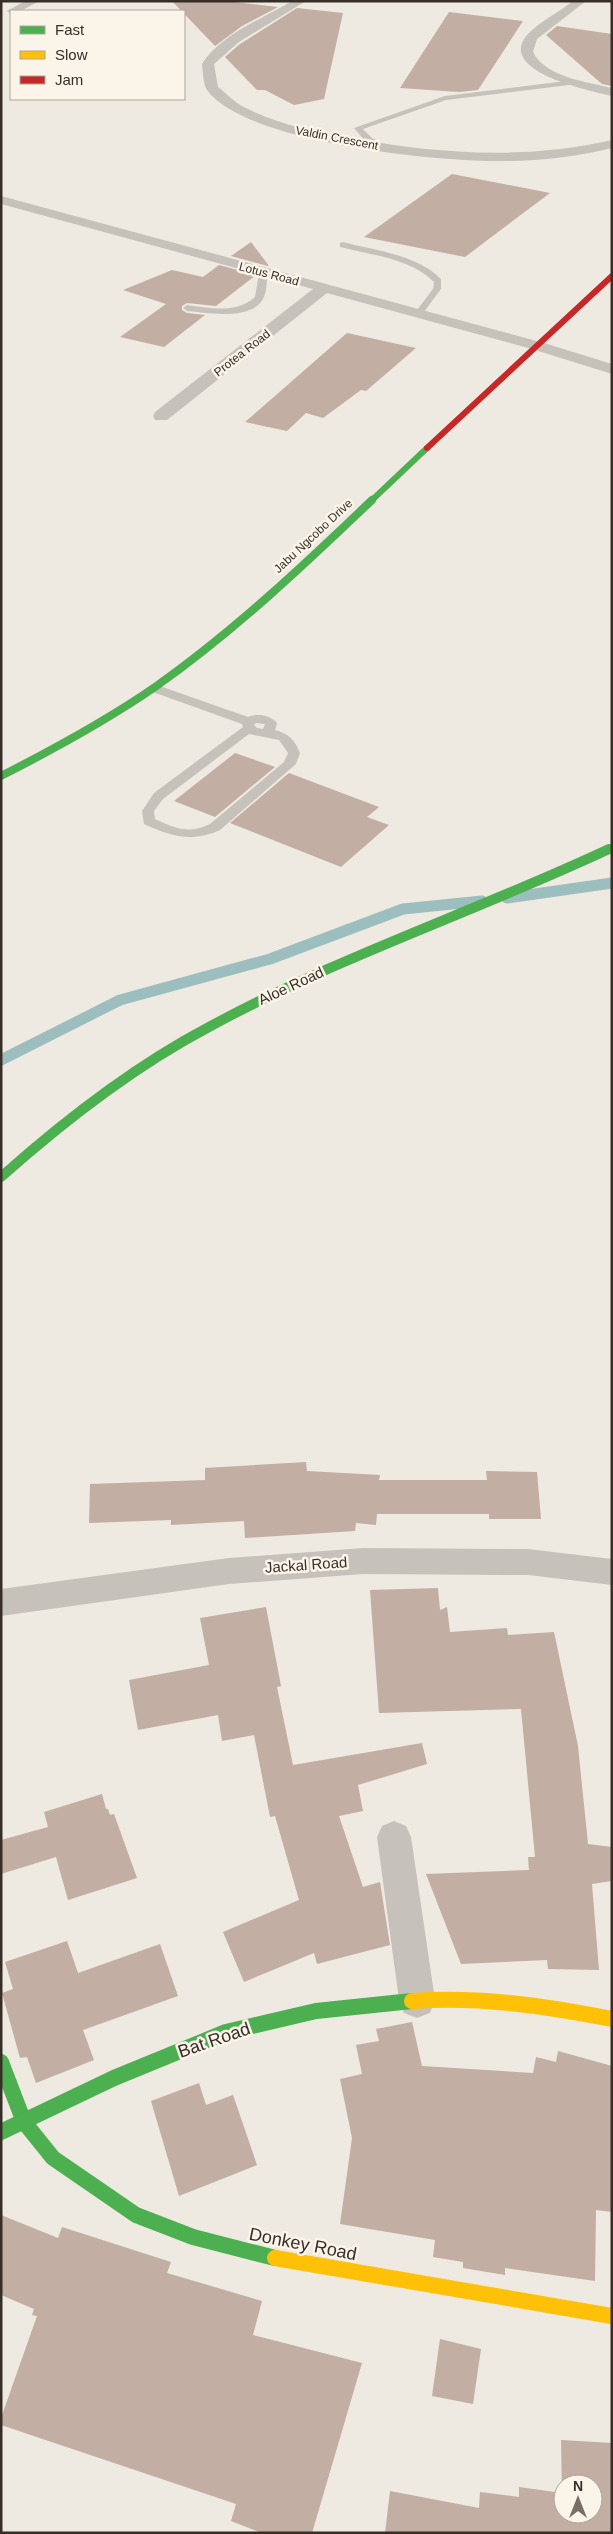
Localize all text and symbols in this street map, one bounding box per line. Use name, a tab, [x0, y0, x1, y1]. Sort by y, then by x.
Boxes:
legend	[10, 10, 185, 100]
text: Fast	[55, 21, 85, 38]
text: Slow	[55, 46, 88, 63]
text: Jam	[55, 71, 83, 88]
street label: Valdin Crescent	[295, 123, 380, 153]
street label: Lotus Road	[238, 259, 300, 289]
street label: Protea Road	[211, 327, 273, 379]
street label: Jabu Ngcobo Drive	[271, 496, 355, 576]
street label: Aloe Road	[255, 963, 326, 1008]
street label: Jackal Road	[264, 1553, 348, 1576]
street label: Bat Road	[175, 2018, 253, 2062]
street label: Donkey Road	[248, 2224, 358, 2264]
north arrow	[553, 2474, 603, 2524]
text: N	[573, 2478, 583, 2494]

